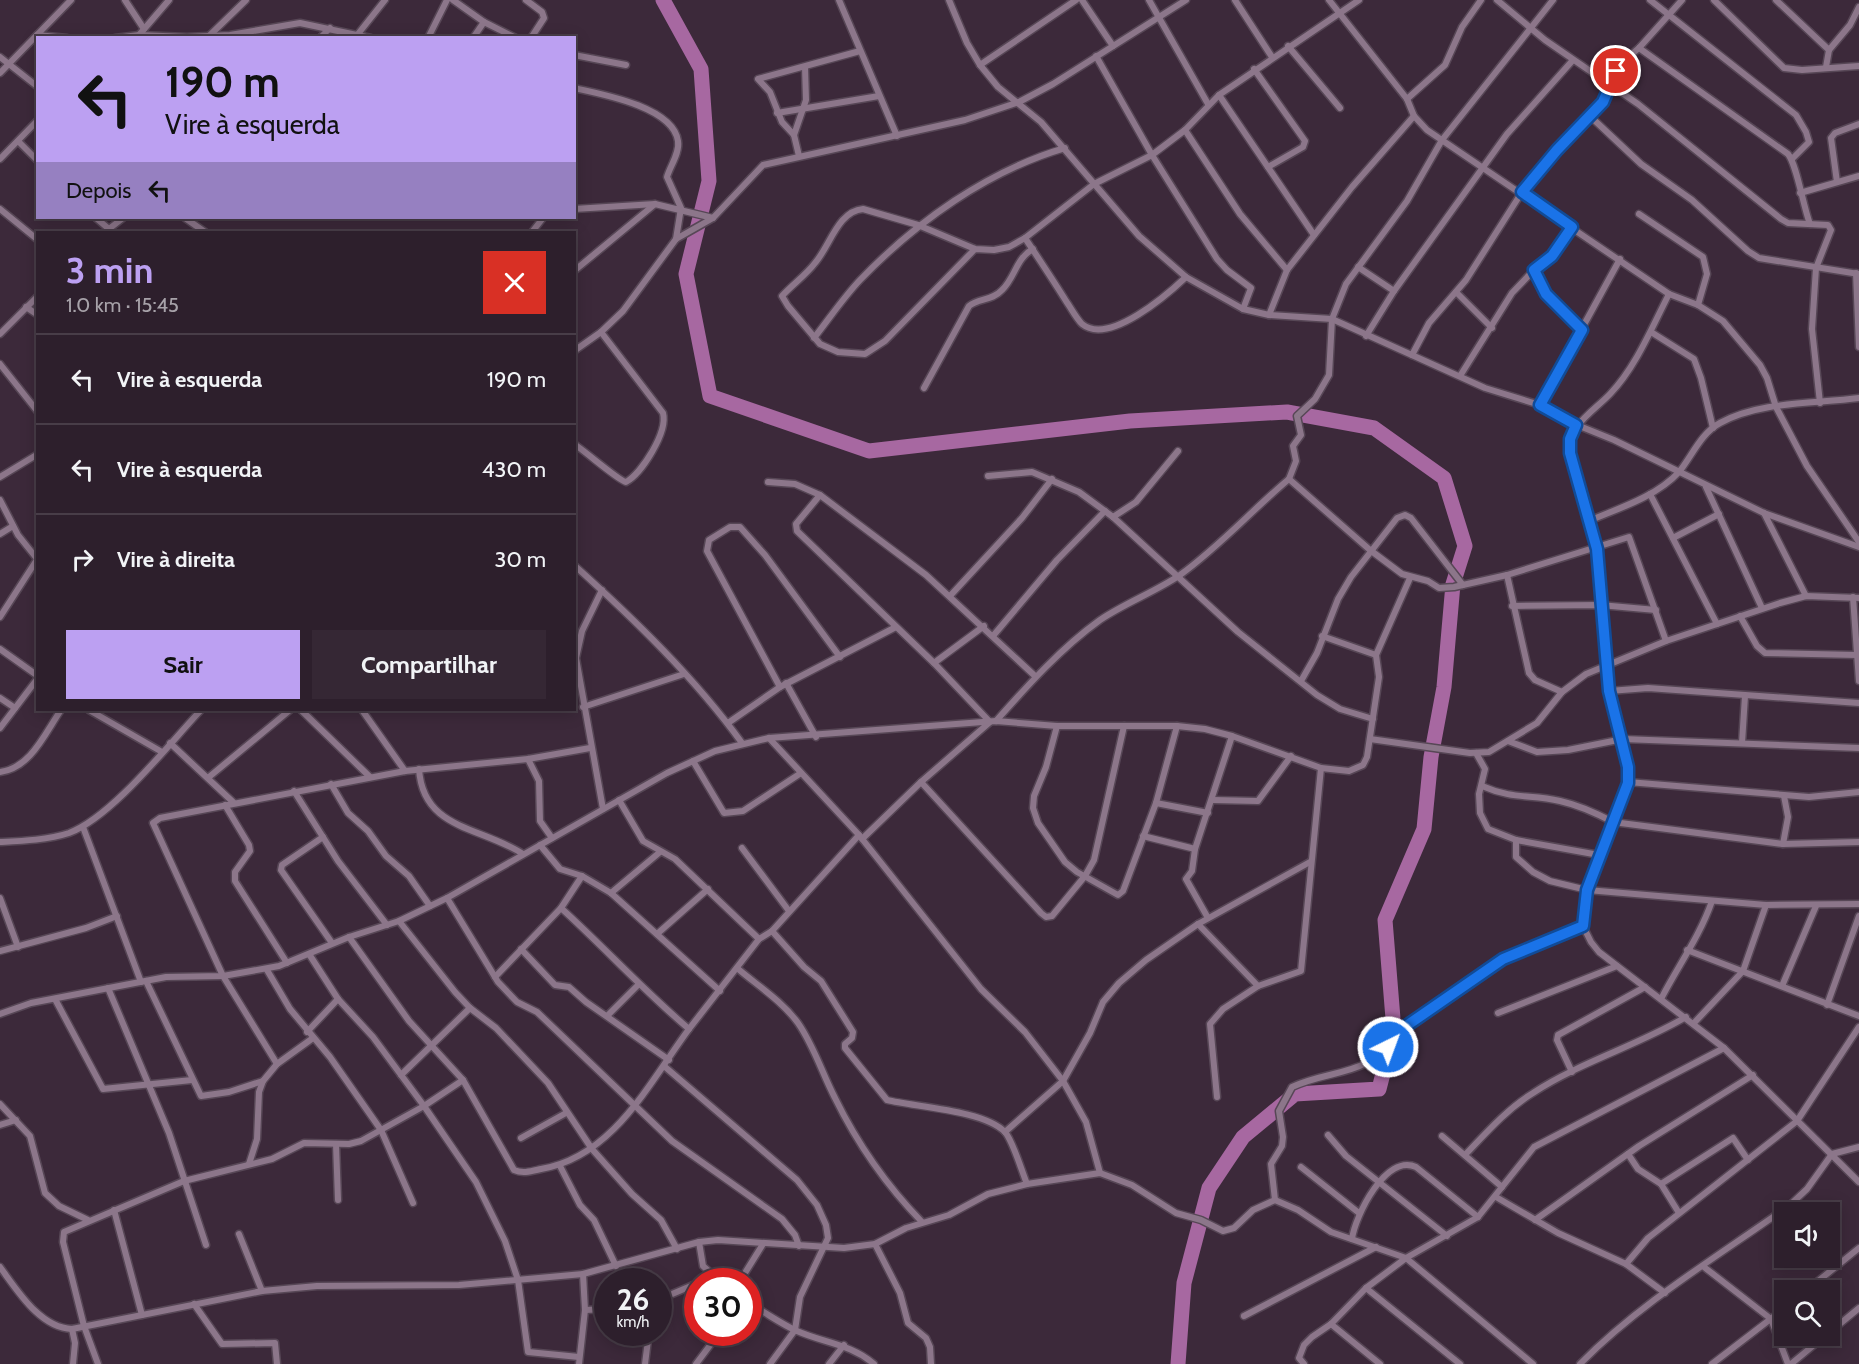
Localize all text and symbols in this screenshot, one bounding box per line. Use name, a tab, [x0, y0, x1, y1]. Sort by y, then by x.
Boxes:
pin	[1590, 45, 1641, 96]
icon: arrive	[1599, 54, 1632, 87]
text: 190 m	[165, 56, 280, 108]
icon: left	[66, 60, 144, 138]
text: Vire à esquerda	[165, 108, 340, 141]
icon: left	[143, 174, 176, 207]
text: Depois	[66, 177, 131, 204]
text: 3 min	[66, 248, 153, 292]
button: close	[483, 251, 546, 314]
text: 1.0 km · 15:45	[66, 293, 179, 317]
icon: left	[66, 363, 99, 396]
text: Vire à esquerda	[117, 366, 262, 393]
text: 190 m	[487, 366, 546, 393]
icon: left	[66, 453, 99, 486]
text: Vire à esquerda	[117, 456, 262, 483]
text: 430 m	[482, 456, 546, 483]
icon: right	[66, 543, 99, 576]
text: Vire à direita	[117, 546, 235, 573]
text: 30 m	[494, 546, 546, 573]
button: Sair	[66, 630, 300, 699]
button: Compartilhar	[312, 630, 546, 699]
position arrow	[1356, 1015, 1420, 1079]
map controls	[1774, 1202, 1840, 1346]
button: sound	[1774, 1202, 1840, 1268]
speed limit sign: 30	[684, 1268, 762, 1346]
button: search	[1774, 1280, 1840, 1346]
text: 26	[617, 1281, 649, 1318]
text: km/h	[617, 1313, 649, 1331]

